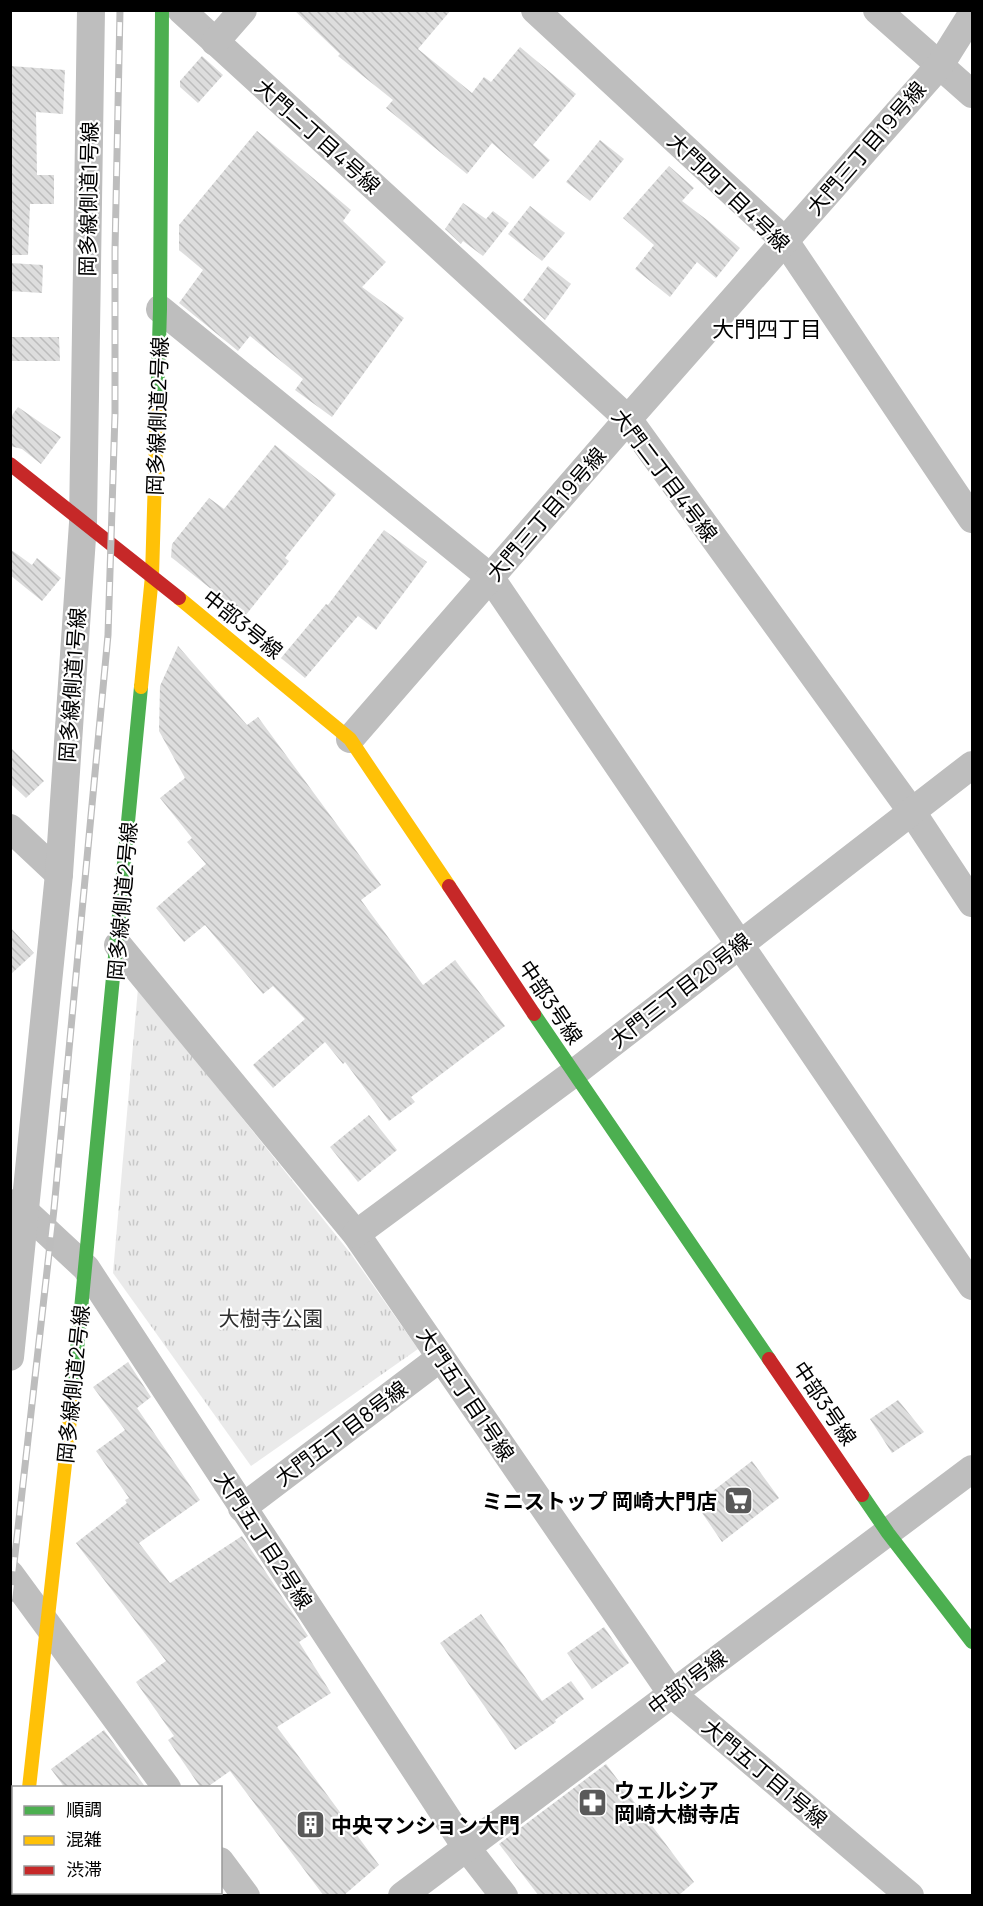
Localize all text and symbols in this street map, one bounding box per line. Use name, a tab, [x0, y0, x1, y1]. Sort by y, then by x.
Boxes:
street label: 大門二丁目4号線	[249, 72, 387, 200]
street label: 大門三丁目19号線	[800, 75, 932, 221]
street label: 岡多線側道1号線	[73, 121, 103, 277]
street label: 大門四丁目4号線	[662, 127, 796, 257]
district label: 大門四丁目	[712, 314, 822, 344]
street label: 岡多線側道2号線	[140, 336, 174, 496]
street label: 大門二丁目4号線	[606, 403, 724, 547]
street label: 大門三丁目19号線	[480, 441, 612, 587]
street label: 中部3号線	[197, 583, 289, 665]
street label: 岡多線側道1号線	[53, 607, 91, 763]
street label: 岡多線側道2号線	[101, 821, 143, 981]
street label: 大門三丁目20号線	[604, 926, 756, 1054]
street label: 中部3号線	[513, 955, 589, 1049]
street label: 岡多線側道2号線	[51, 1303, 95, 1465]
park label: 大樹寺公園	[219, 1304, 324, 1332]
street label: 大門五丁目1号線	[411, 1322, 521, 1466]
street label: 中部3号線	[787, 1356, 863, 1450]
street label: 大門五丁目8号線	[269, 1374, 413, 1492]
street label: 大門五丁目2号線	[209, 1466, 319, 1614]
supermarket icon: ミニストップ 岡崎大門店	[722, 1485, 754, 1517]
place label: ミニストップ 岡崎大門店	[482, 1487, 717, 1515]
street label: 中部1号線	[642, 1643, 732, 1721]
street label: 大門五丁目1号線	[697, 1712, 833, 1834]
place label: ウェルシア 岡崎大樹寺店	[614, 1776, 740, 1828]
legend	[12, 1786, 222, 1894]
pharmacy icon: ウェルシア 岡崎大樹寺店	[577, 1786, 609, 1818]
text: 順調	[66, 1797, 102, 1821]
building icon: 中央マンション大門	[294, 1809, 326, 1841]
place label: 中央マンション大門	[331, 1811, 520, 1839]
text: 混雑	[66, 1827, 102, 1851]
text: 渋滞	[66, 1857, 102, 1881]

